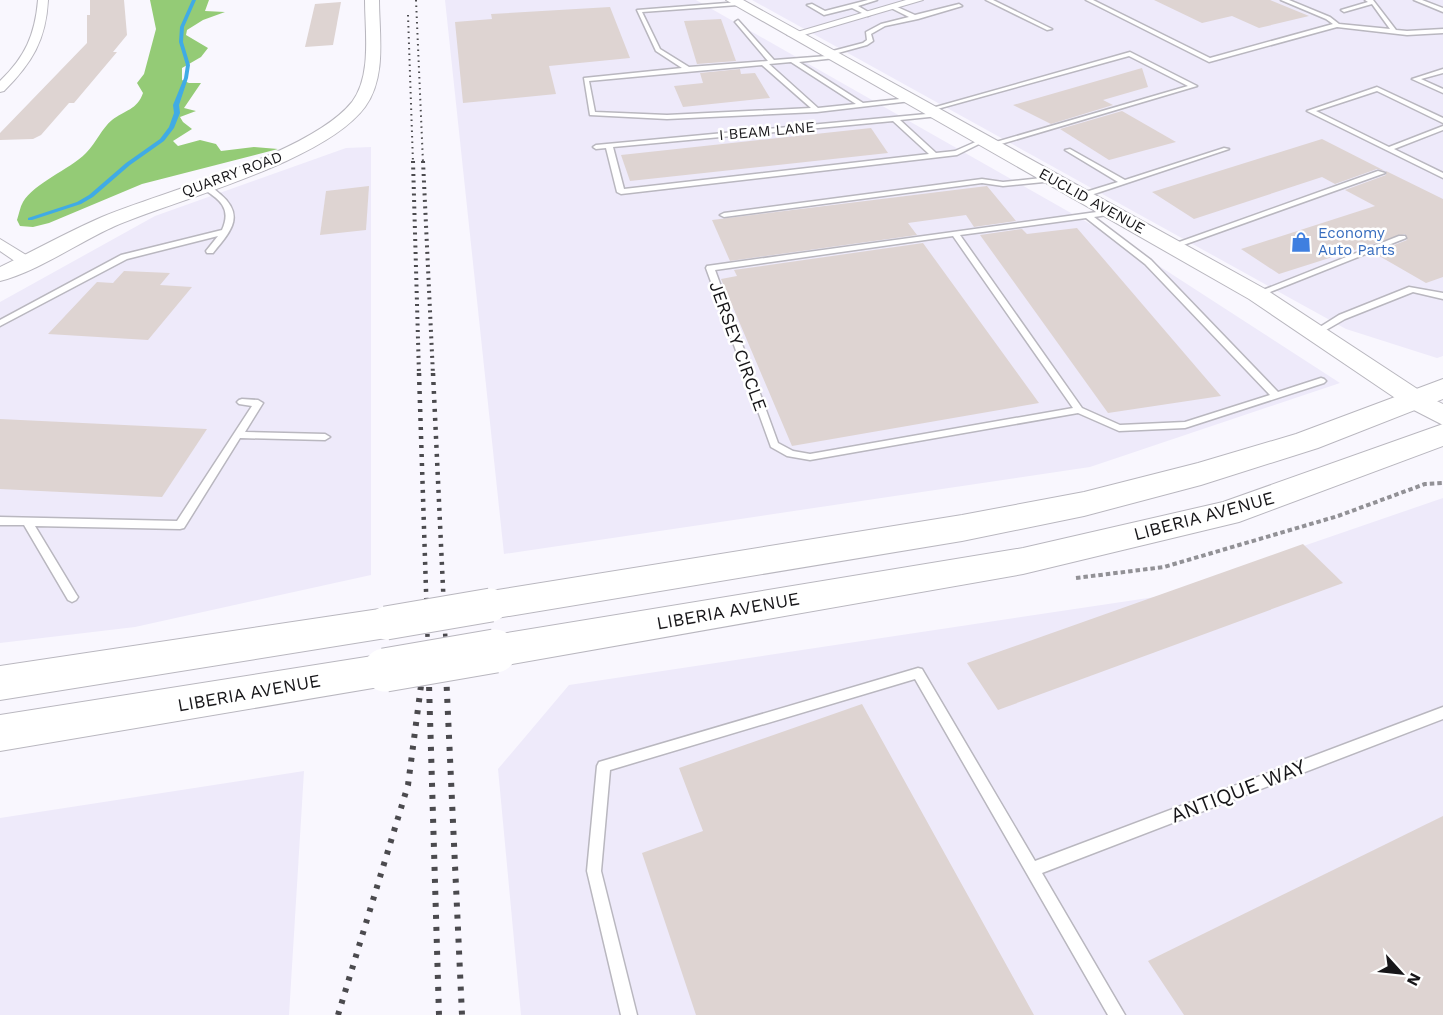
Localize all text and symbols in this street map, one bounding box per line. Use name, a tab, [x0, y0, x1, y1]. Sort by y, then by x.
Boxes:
street label: I BEAM LANE	[718, 118, 816, 144]
street label: QUARRY ROAD	[179, 147, 285, 201]
street label: EUCLID AVENUE	[1036, 164, 1148, 238]
place label: Economy Auto Parts	[1318, 224, 1395, 259]
shop icon: Economy Auto Parts	[1289, 230, 1313, 254]
street label: JERSEY CIRCLE	[705, 278, 772, 414]
street label: LIBERIA AVENUE	[1131, 487, 1276, 544]
street label: LIBERIA AVENUE	[655, 588, 801, 633]
street label: LIBERIA AVENUE	[176, 670, 322, 715]
street label: ANTIQUE WAY	[1167, 753, 1309, 828]
north arrow	[1371, 943, 1431, 1003]
text: N	[1403, 970, 1425, 989]

